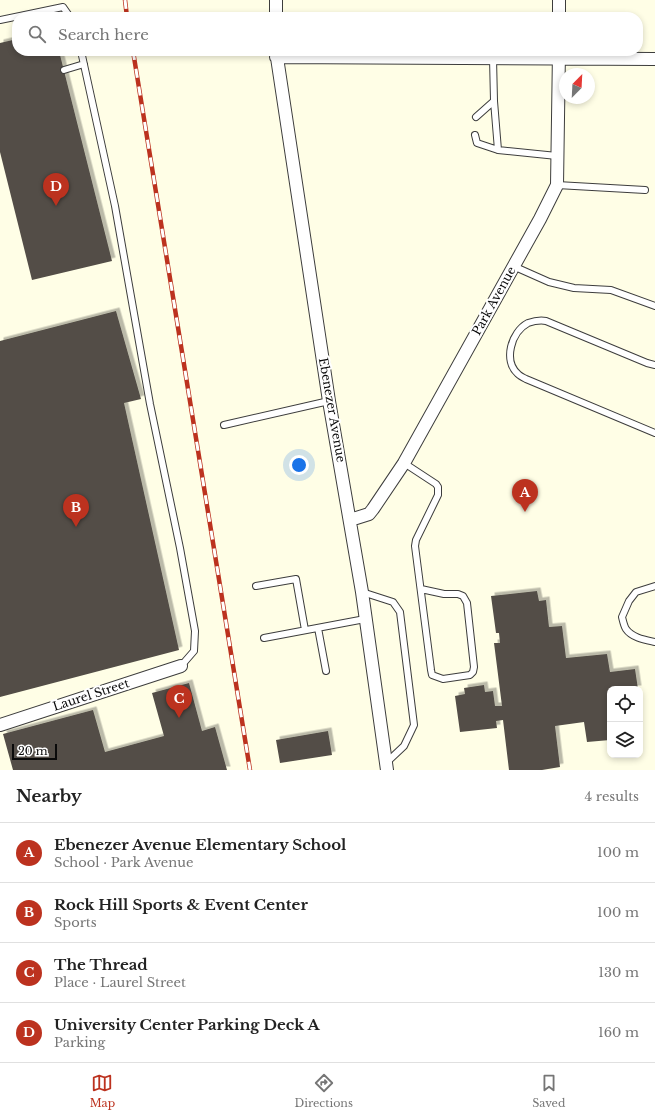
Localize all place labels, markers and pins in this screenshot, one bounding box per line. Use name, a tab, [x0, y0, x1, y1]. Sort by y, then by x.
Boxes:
pin: D	[43, 173, 69, 206]
pin: A	[512, 479, 538, 512]
pin: B	[63, 494, 89, 527]
pin: C	[166, 685, 192, 718]

